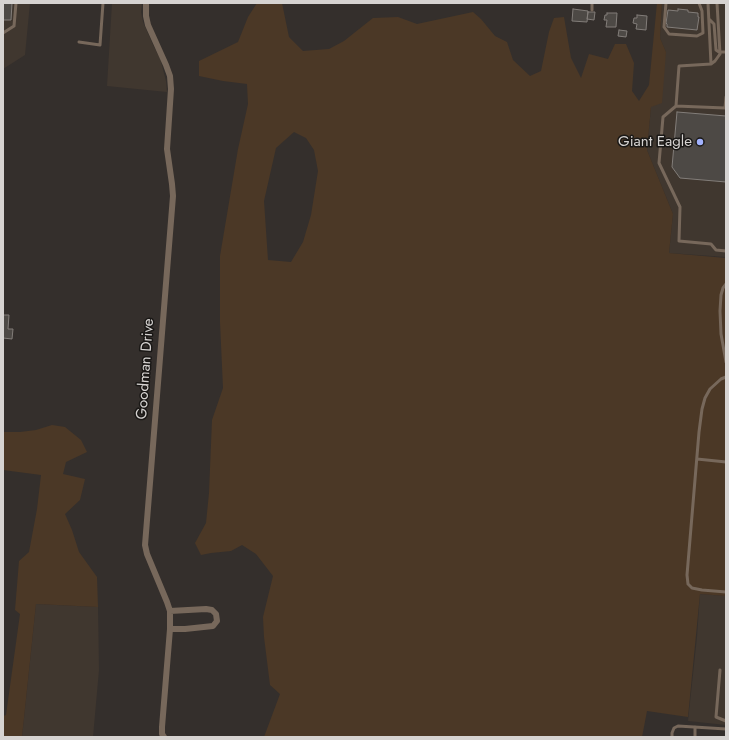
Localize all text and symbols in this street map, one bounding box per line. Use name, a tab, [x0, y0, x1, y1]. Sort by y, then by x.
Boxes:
place label: Giant Eagle	[618, 133, 692, 151]
marker: Giant Eagle	[695, 137, 705, 147]
street label: Goodman Drive	[133, 318, 159, 420]

